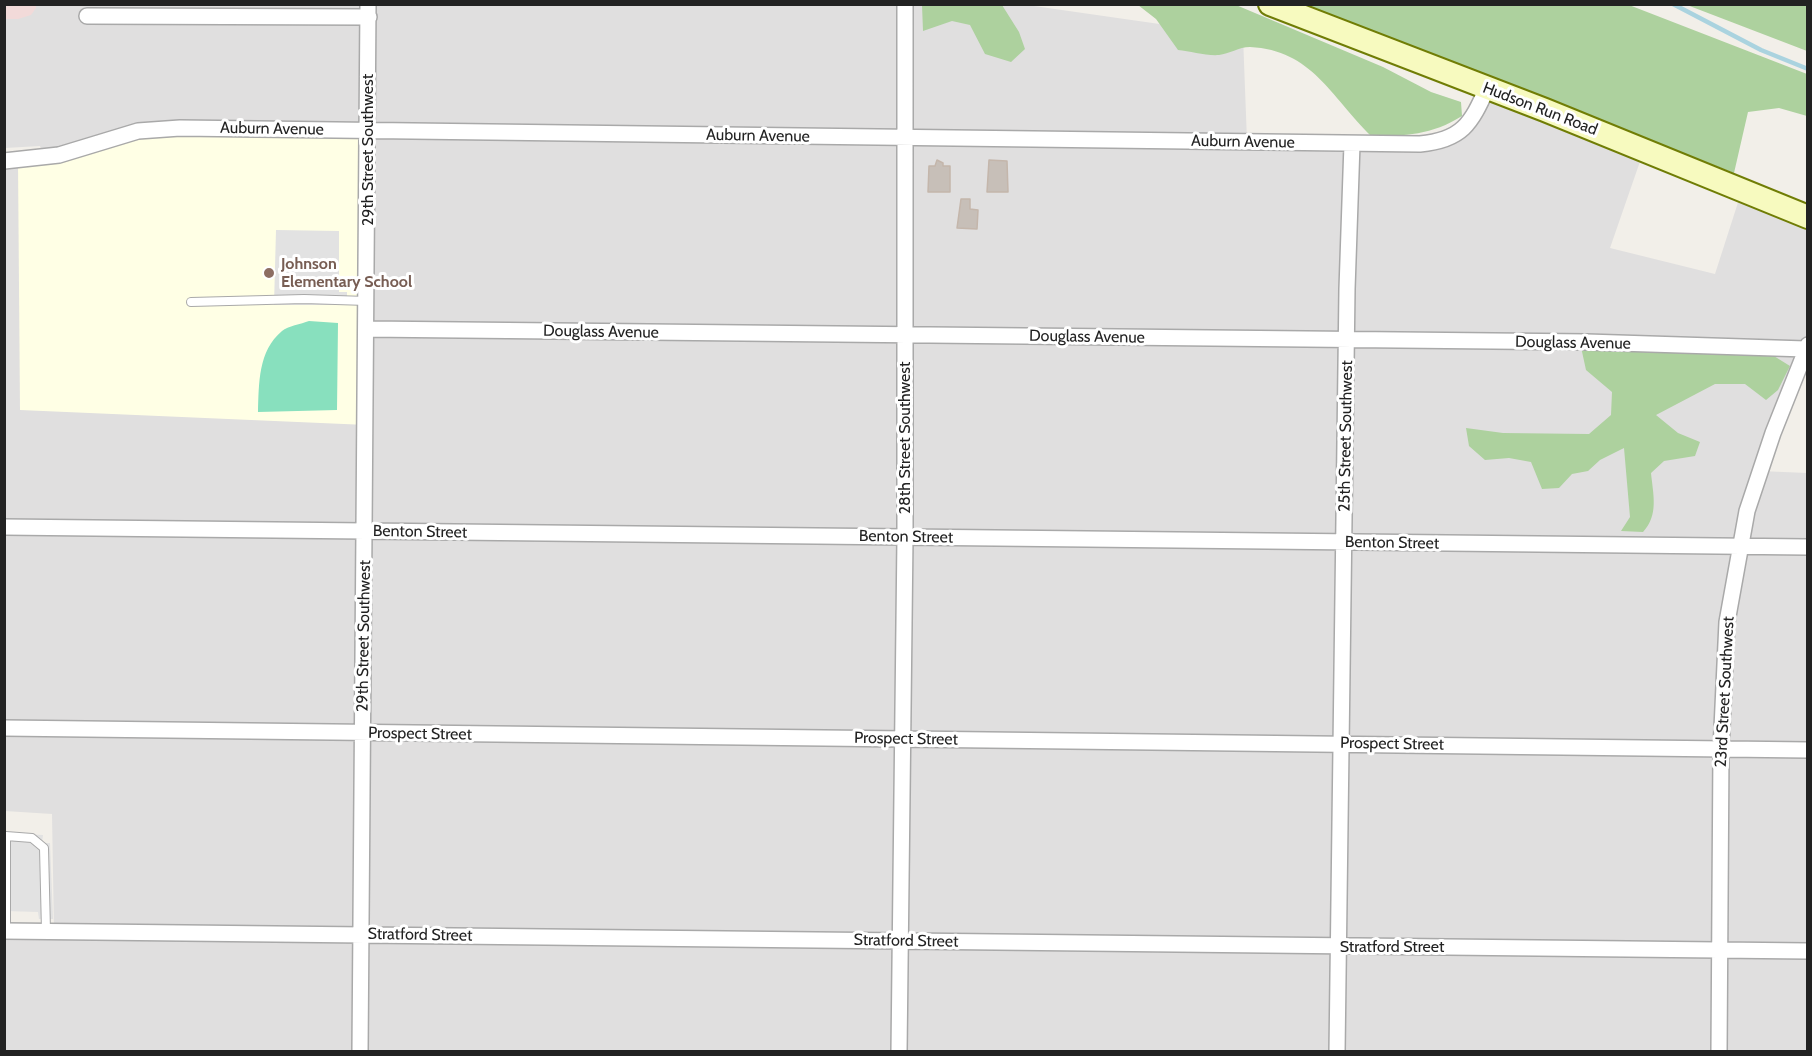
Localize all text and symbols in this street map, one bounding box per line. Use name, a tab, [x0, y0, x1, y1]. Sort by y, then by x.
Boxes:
street label: 29th Street Southwest	[358, 74, 378, 226]
street label: Hudson Run Road	[1480, 78, 1600, 140]
street label: Auburn Avenue	[220, 118, 324, 140]
street label: Auburn Avenue	[706, 125, 810, 147]
street label: Auburn Avenue	[1191, 131, 1295, 153]
place label: Johnson Elementary School	[281, 254, 412, 292]
marker: Johnson Elementary School	[262, 266, 276, 280]
street label: Douglass Avenue	[543, 321, 659, 343]
street label: Douglass Avenue	[1029, 326, 1145, 348]
street label: Douglass Avenue	[1515, 332, 1631, 354]
street label: 25th Street Southwest	[1335, 360, 1357, 512]
street label: 28th Street Southwest	[895, 362, 915, 514]
street label: Benton Street	[373, 522, 467, 542]
street label: Benton Street	[859, 527, 953, 547]
street label: Benton Street	[1345, 533, 1439, 553]
street label: 29th Street Southwest	[353, 560, 375, 712]
street label: 23rd Street Southwest	[1711, 616, 1739, 768]
street label: Prospect Street	[368, 723, 472, 745]
street label: Prospect Street	[854, 728, 958, 750]
street label: Prospect Street	[1340, 733, 1444, 755]
street label: Stratford Street	[367, 924, 473, 946]
street label: Stratford Street	[853, 930, 959, 952]
street label: Stratford Street	[1340, 937, 1444, 957]

